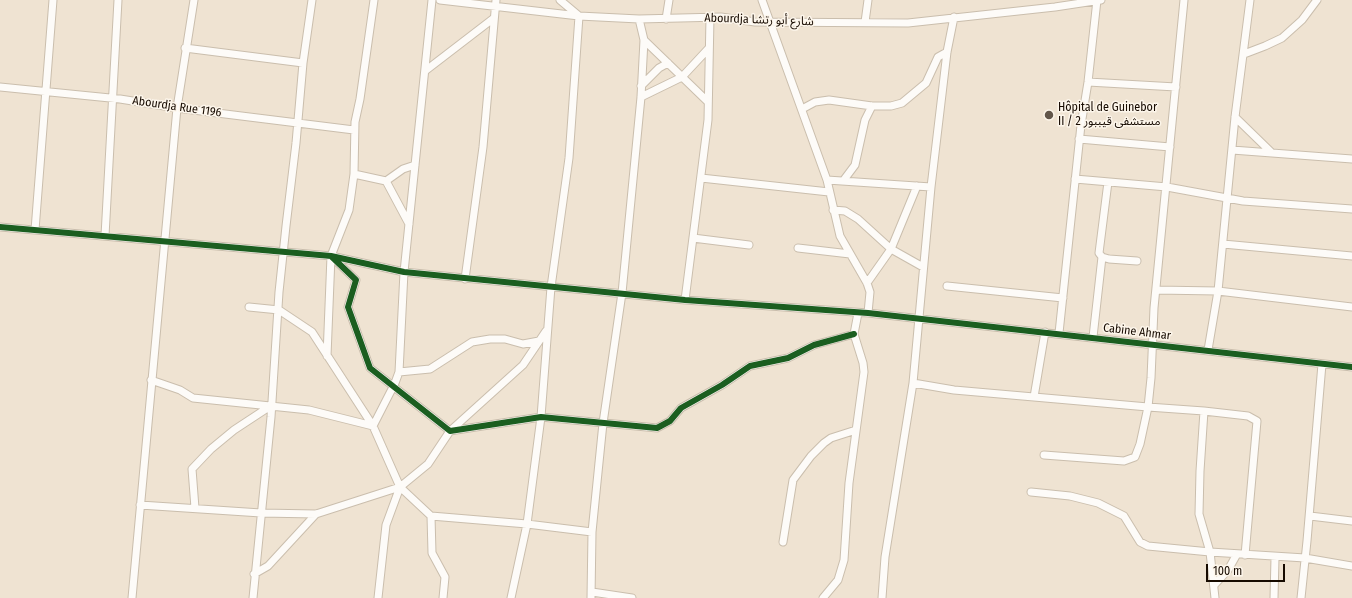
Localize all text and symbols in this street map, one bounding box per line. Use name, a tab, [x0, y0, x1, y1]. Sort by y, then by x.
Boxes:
street label: Abourdja شارع أبو رتشا	[704, 11, 814, 29]
street label: Abourdja Rue 1196	[132, 94, 222, 120]
place label: Hôpital de Guinebor II / مستشفى قيببور 2	[1058, 101, 1161, 129]
marker: Hôpital de Guinebor II / مستشفى قيببور 2	[1043, 109, 1055, 121]
street label: Cabine Ahmar	[1102, 321, 1172, 343]
scale bar	[1208, 556, 1287, 582]
text: 100 m	[1213, 564, 1242, 578]

